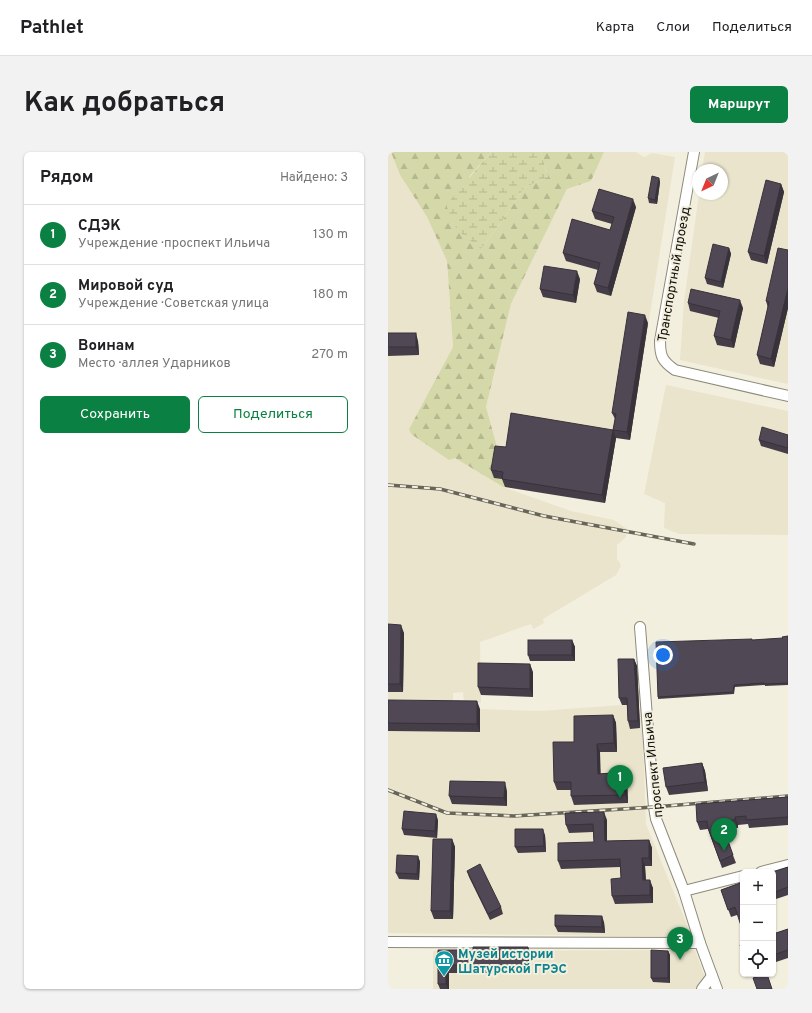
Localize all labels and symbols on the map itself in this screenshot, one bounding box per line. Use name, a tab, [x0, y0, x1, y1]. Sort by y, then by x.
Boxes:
north arrow	[692, 164, 728, 200]
street label: Транспортный проезд	[655, 205, 695, 343]
your location	[653, 645, 673, 665]
street label: проспект Ильича	[640, 711, 667, 818]
pin: 1	[607, 765, 633, 798]
pin: 2	[711, 818, 737, 851]
pin: 3	[667, 927, 693, 960]
place label: Музей истории Шатурской ГРЭС	[458, 947, 567, 978]
museum icon: Музей истории Шатурской ГРЭС	[433, 949, 455, 977]

